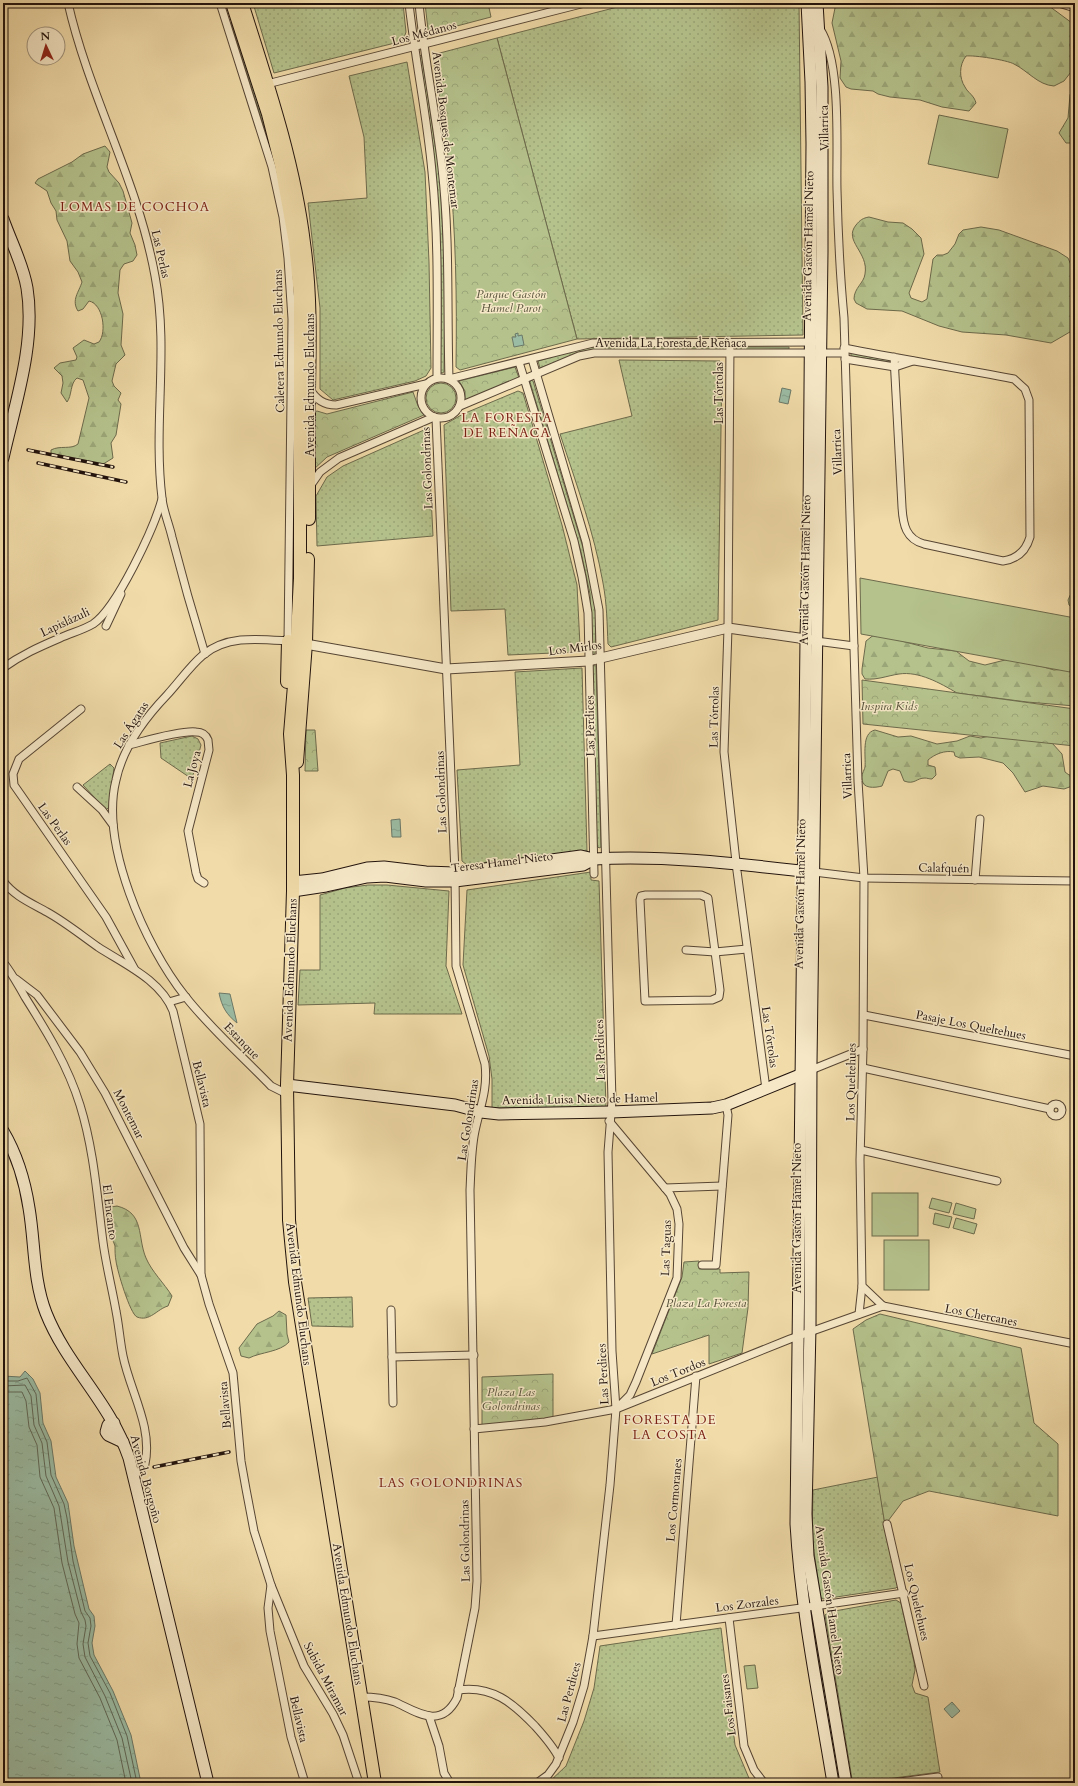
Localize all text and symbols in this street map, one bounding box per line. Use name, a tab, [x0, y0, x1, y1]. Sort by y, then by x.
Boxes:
street label: Los Médanos	[390, 17, 458, 49]
north arrow	[26, 26, 66, 66]
text: N	[40, 29, 51, 44]
street label: Avenida Bosques de Montemar	[428, 51, 464, 210]
street label: Villarrica	[816, 104, 832, 151]
street label: Avenida Gastón Hamel Nieto	[799, 170, 817, 321]
district label: LOMAS DE COCHOA	[60, 198, 210, 216]
street label: Las Perlas	[148, 228, 174, 280]
street label: Caletera Edmundo Eluchans	[270, 269, 288, 413]
park label: Parque Gastón Hamel Parot	[476, 286, 546, 316]
street label: Avenida Edmundo Eluchans	[302, 313, 318, 457]
street label: Avenida La Foresta de Reñaca	[595, 335, 748, 351]
street label: Las Tórtolas	[711, 362, 727, 424]
district label: LA FORESTA DE REÑACA	[461, 409, 553, 442]
street label: Las Golondrinas	[418, 427, 436, 509]
street label: Villarrica	[828, 428, 846, 475]
street label: Avenida Gastón Hamel Nieto	[796, 494, 814, 645]
street label: Lapislázuli	[38, 603, 93, 640]
street label: Los Mirlos	[547, 637, 603, 659]
street label: Las Tórtolas	[705, 686, 723, 748]
street label: Las Perdices	[581, 695, 599, 757]
street label: Las Ágatas	[109, 698, 152, 752]
park label: Inspira Kids	[860, 698, 918, 714]
street label: La Joya	[179, 748, 205, 789]
street label: Las Golondrinas	[432, 751, 450, 833]
street label: Villarrica	[838, 752, 856, 799]
street label: Las Perlas	[34, 800, 76, 848]
street label: Avenida Gastón Hamel Nieto	[791, 818, 809, 969]
street label: Teresa Hamel Nieto	[450, 848, 555, 876]
street label: Calafquén	[918, 860, 970, 876]
street label: Avenida Edmundo Eluchans	[279, 898, 301, 1042]
street label: Las Tórtolas	[758, 1005, 782, 1069]
street label: Pasaje Los Queltehues	[915, 1006, 1027, 1044]
street label: Estanque	[220, 1019, 264, 1063]
street label: Las Perdices	[591, 1019, 609, 1081]
street label: Los Queltehues	[842, 1043, 860, 1121]
street label: Bellavista	[189, 1059, 216, 1110]
street label: Las Golondrinas	[454, 1078, 482, 1162]
street label: Montemar	[110, 1087, 149, 1142]
street label: Avenida Luisa Nieto de Hamel	[502, 1090, 658, 1108]
street label: Avenida Gastón Hamel Nieto	[789, 1142, 805, 1293]
street label: El Encanto	[99, 1183, 121, 1241]
street label: Las Taguas	[657, 1220, 675, 1276]
street label: Avenida Edmundo Eluchans	[282, 1222, 316, 1366]
park label: Plaza La Foresta	[666, 1295, 747, 1311]
street label: Los Chercanes	[943, 1300, 1019, 1330]
street label: Las Perdices	[593, 1343, 613, 1405]
street label: Los Tordos	[648, 1354, 708, 1390]
street label: Bellavista	[215, 1380, 235, 1429]
park label: Plaza Las Golondrinas	[482, 1384, 540, 1414]
district label: FORESTA DE LA COSTA	[623, 1411, 717, 1444]
street label: Avenida Borgoño	[127, 1433, 166, 1525]
street label: Los Cormoranes	[662, 1458, 686, 1542]
district label: LAS GOLONDRINAS	[379, 1474, 523, 1492]
street label: Las Golondrinas	[456, 1500, 474, 1582]
street label: Avenida Gastón Hamel Nieto	[812, 1524, 848, 1676]
street label: Avenida Edmundo Eluchans	[329, 1542, 367, 1686]
street label: Los Queltehues	[900, 1562, 934, 1642]
street label: Los Zorzales	[715, 1592, 779, 1616]
street label: Subida Miramar	[300, 1639, 352, 1719]
street label: Las Perdices	[553, 1660, 585, 1724]
street label: Los Faisanes	[716, 1673, 740, 1737]
street label: Bellavista	[286, 1694, 312, 1745]

